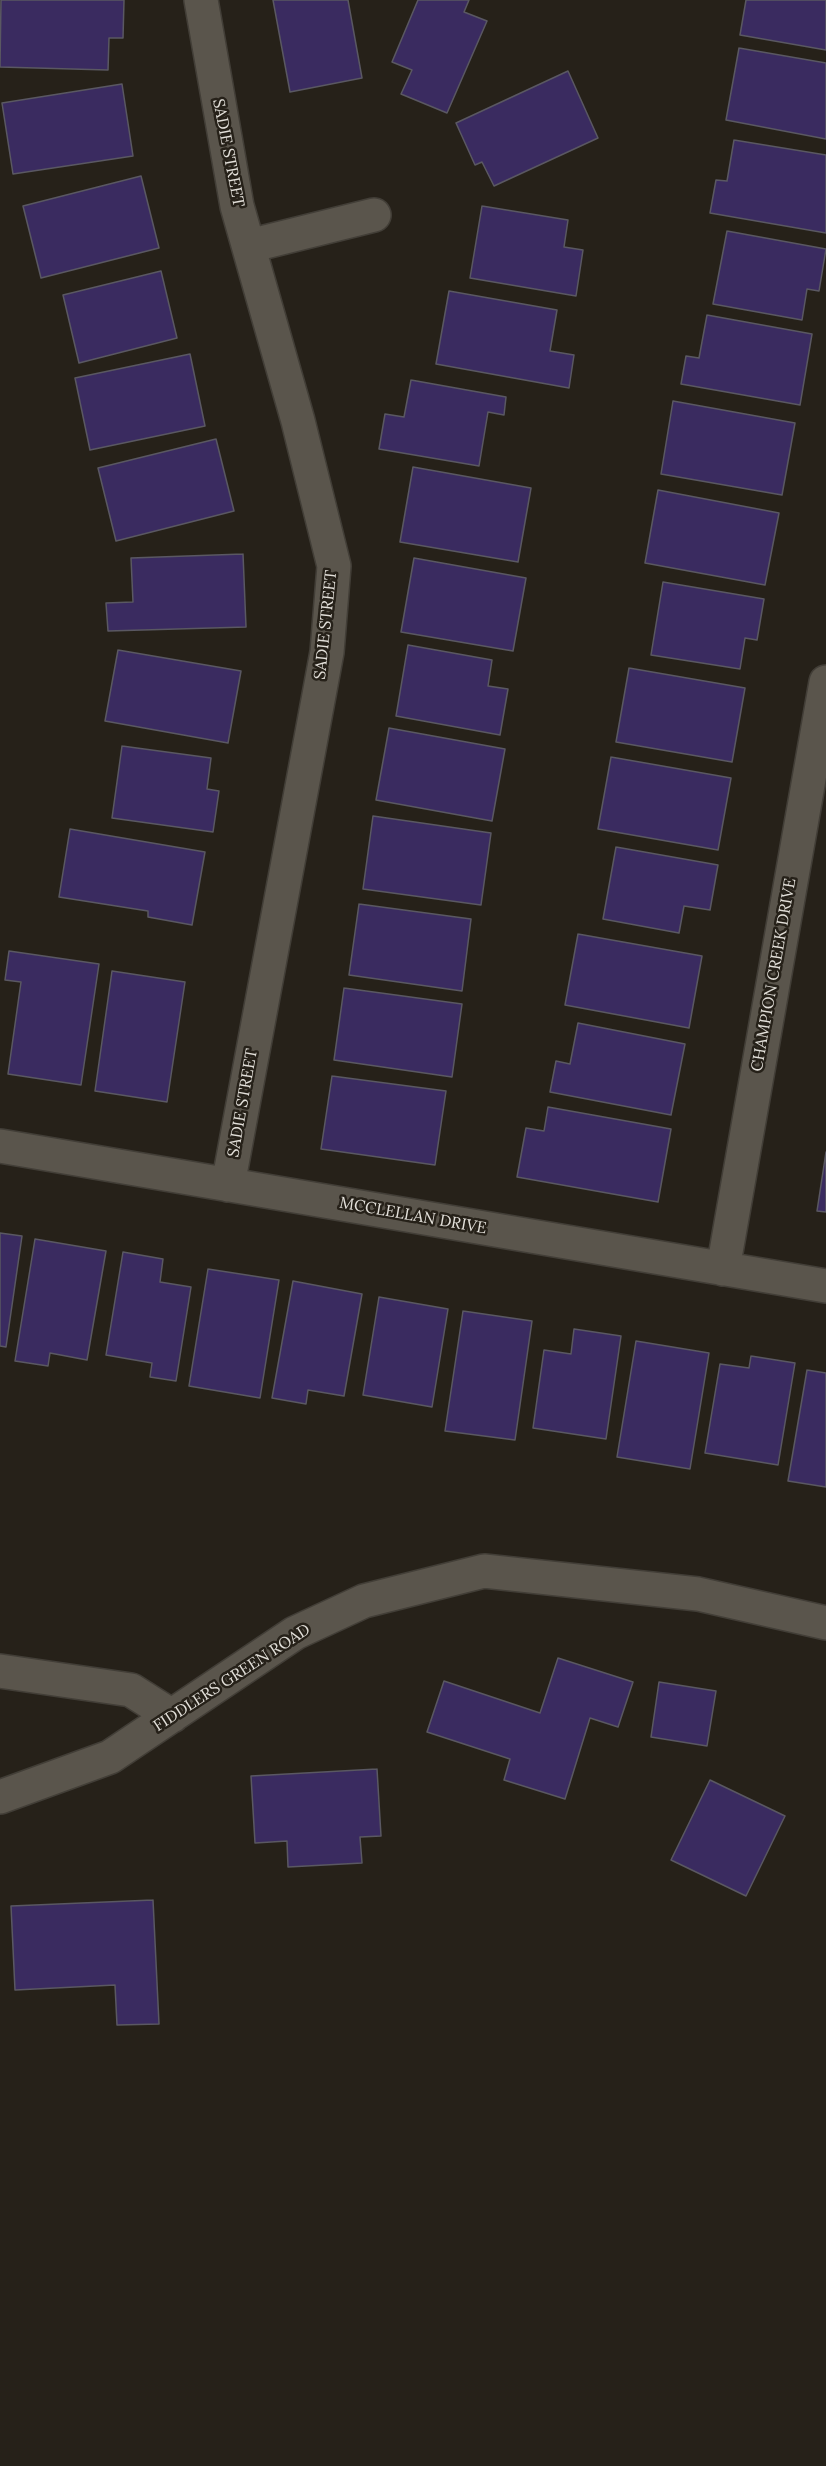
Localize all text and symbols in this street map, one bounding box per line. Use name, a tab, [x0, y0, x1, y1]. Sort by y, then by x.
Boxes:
street label: SADIE STREET	[208, 97, 248, 209]
street label: SADIE STREET	[311, 569, 341, 681]
street label: CHAMPION CREEK DRIVE	[748, 877, 800, 1073]
street label: SADIE STREET	[224, 1047, 262, 1159]
street label: MCCLELLAN DRIVE	[338, 1194, 488, 1238]
street label: FIDDLERS GREEN ROAD	[150, 1620, 314, 1736]

